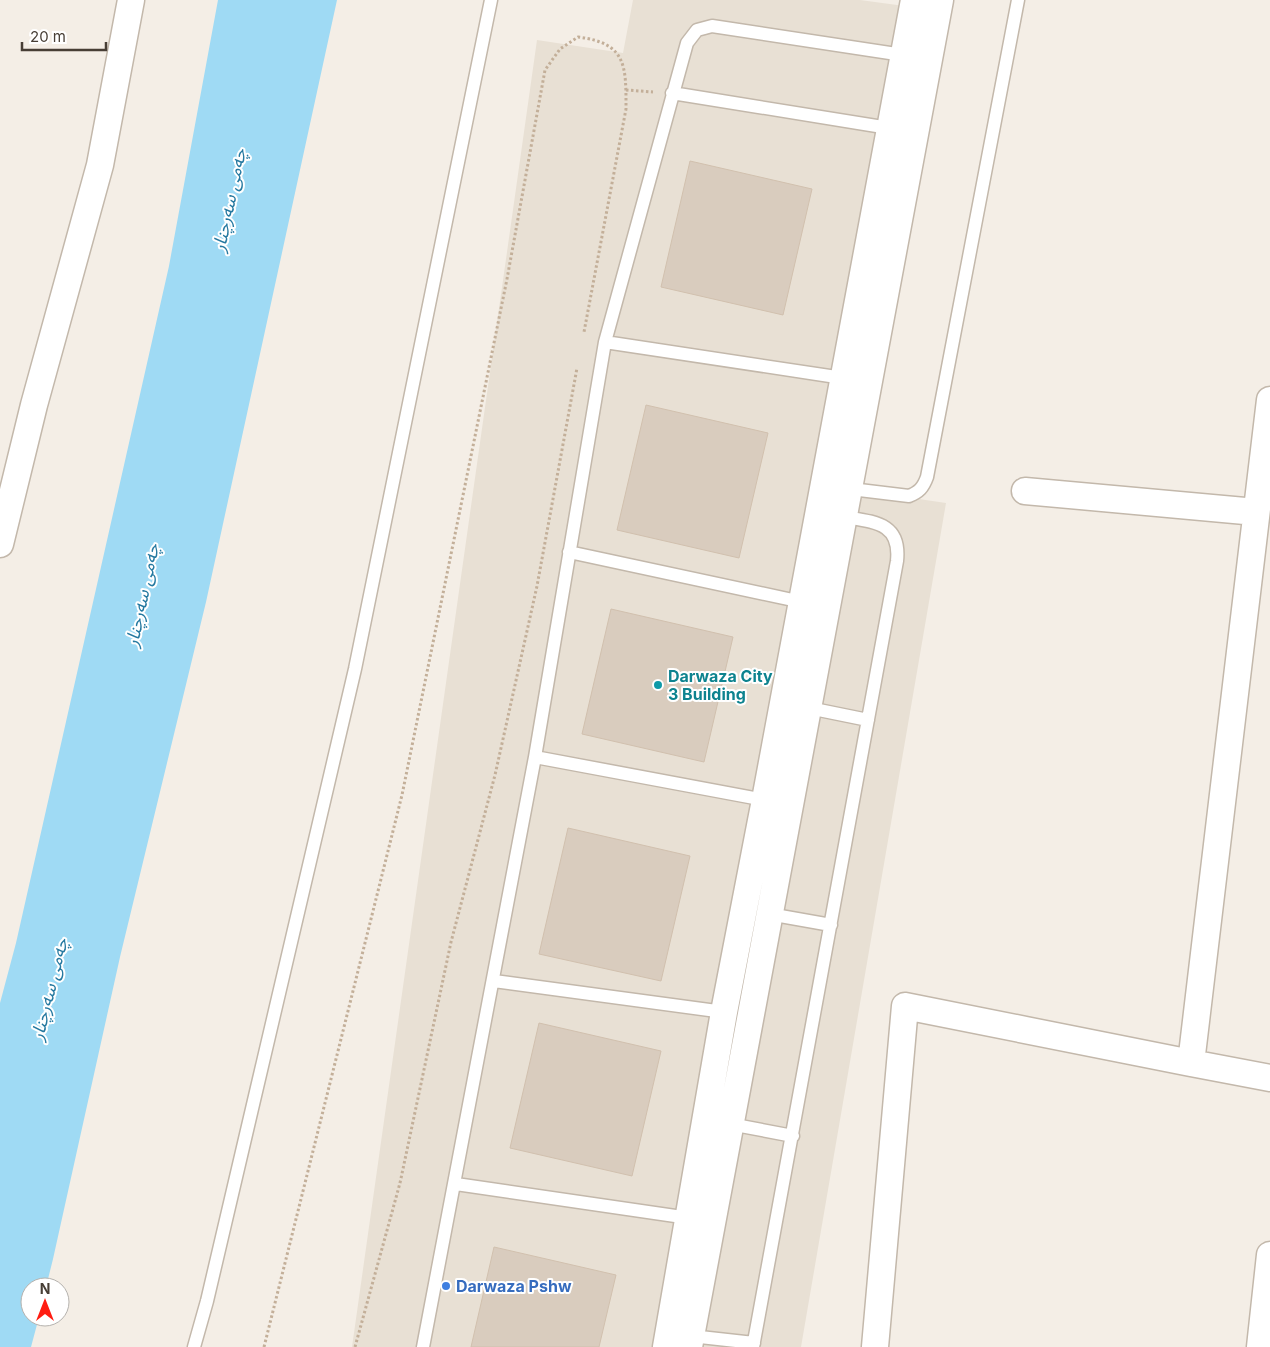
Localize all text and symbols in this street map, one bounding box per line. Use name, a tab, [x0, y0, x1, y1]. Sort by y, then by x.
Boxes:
scale bar	[22, 20, 106, 52]
text: 20 m	[30, 27, 66, 46]
water label: چەمی سەرچنار	[207, 146, 252, 256]
water label: چەمی سەرچنار	[120, 541, 165, 651]
place label: Darwaza City 3 Building	[668, 666, 773, 704]
marker: Darwaza City 3 Building	[652, 679, 664, 691]
water label: چەمی سەرچنار	[26, 935, 74, 1045]
place label: Darwaza Pshw	[456, 1276, 572, 1296]
north arrow	[20, 1277, 70, 1327]
text: N	[40, 1280, 50, 1297]
marker: Darwaza Pshw	[440, 1280, 452, 1292]

